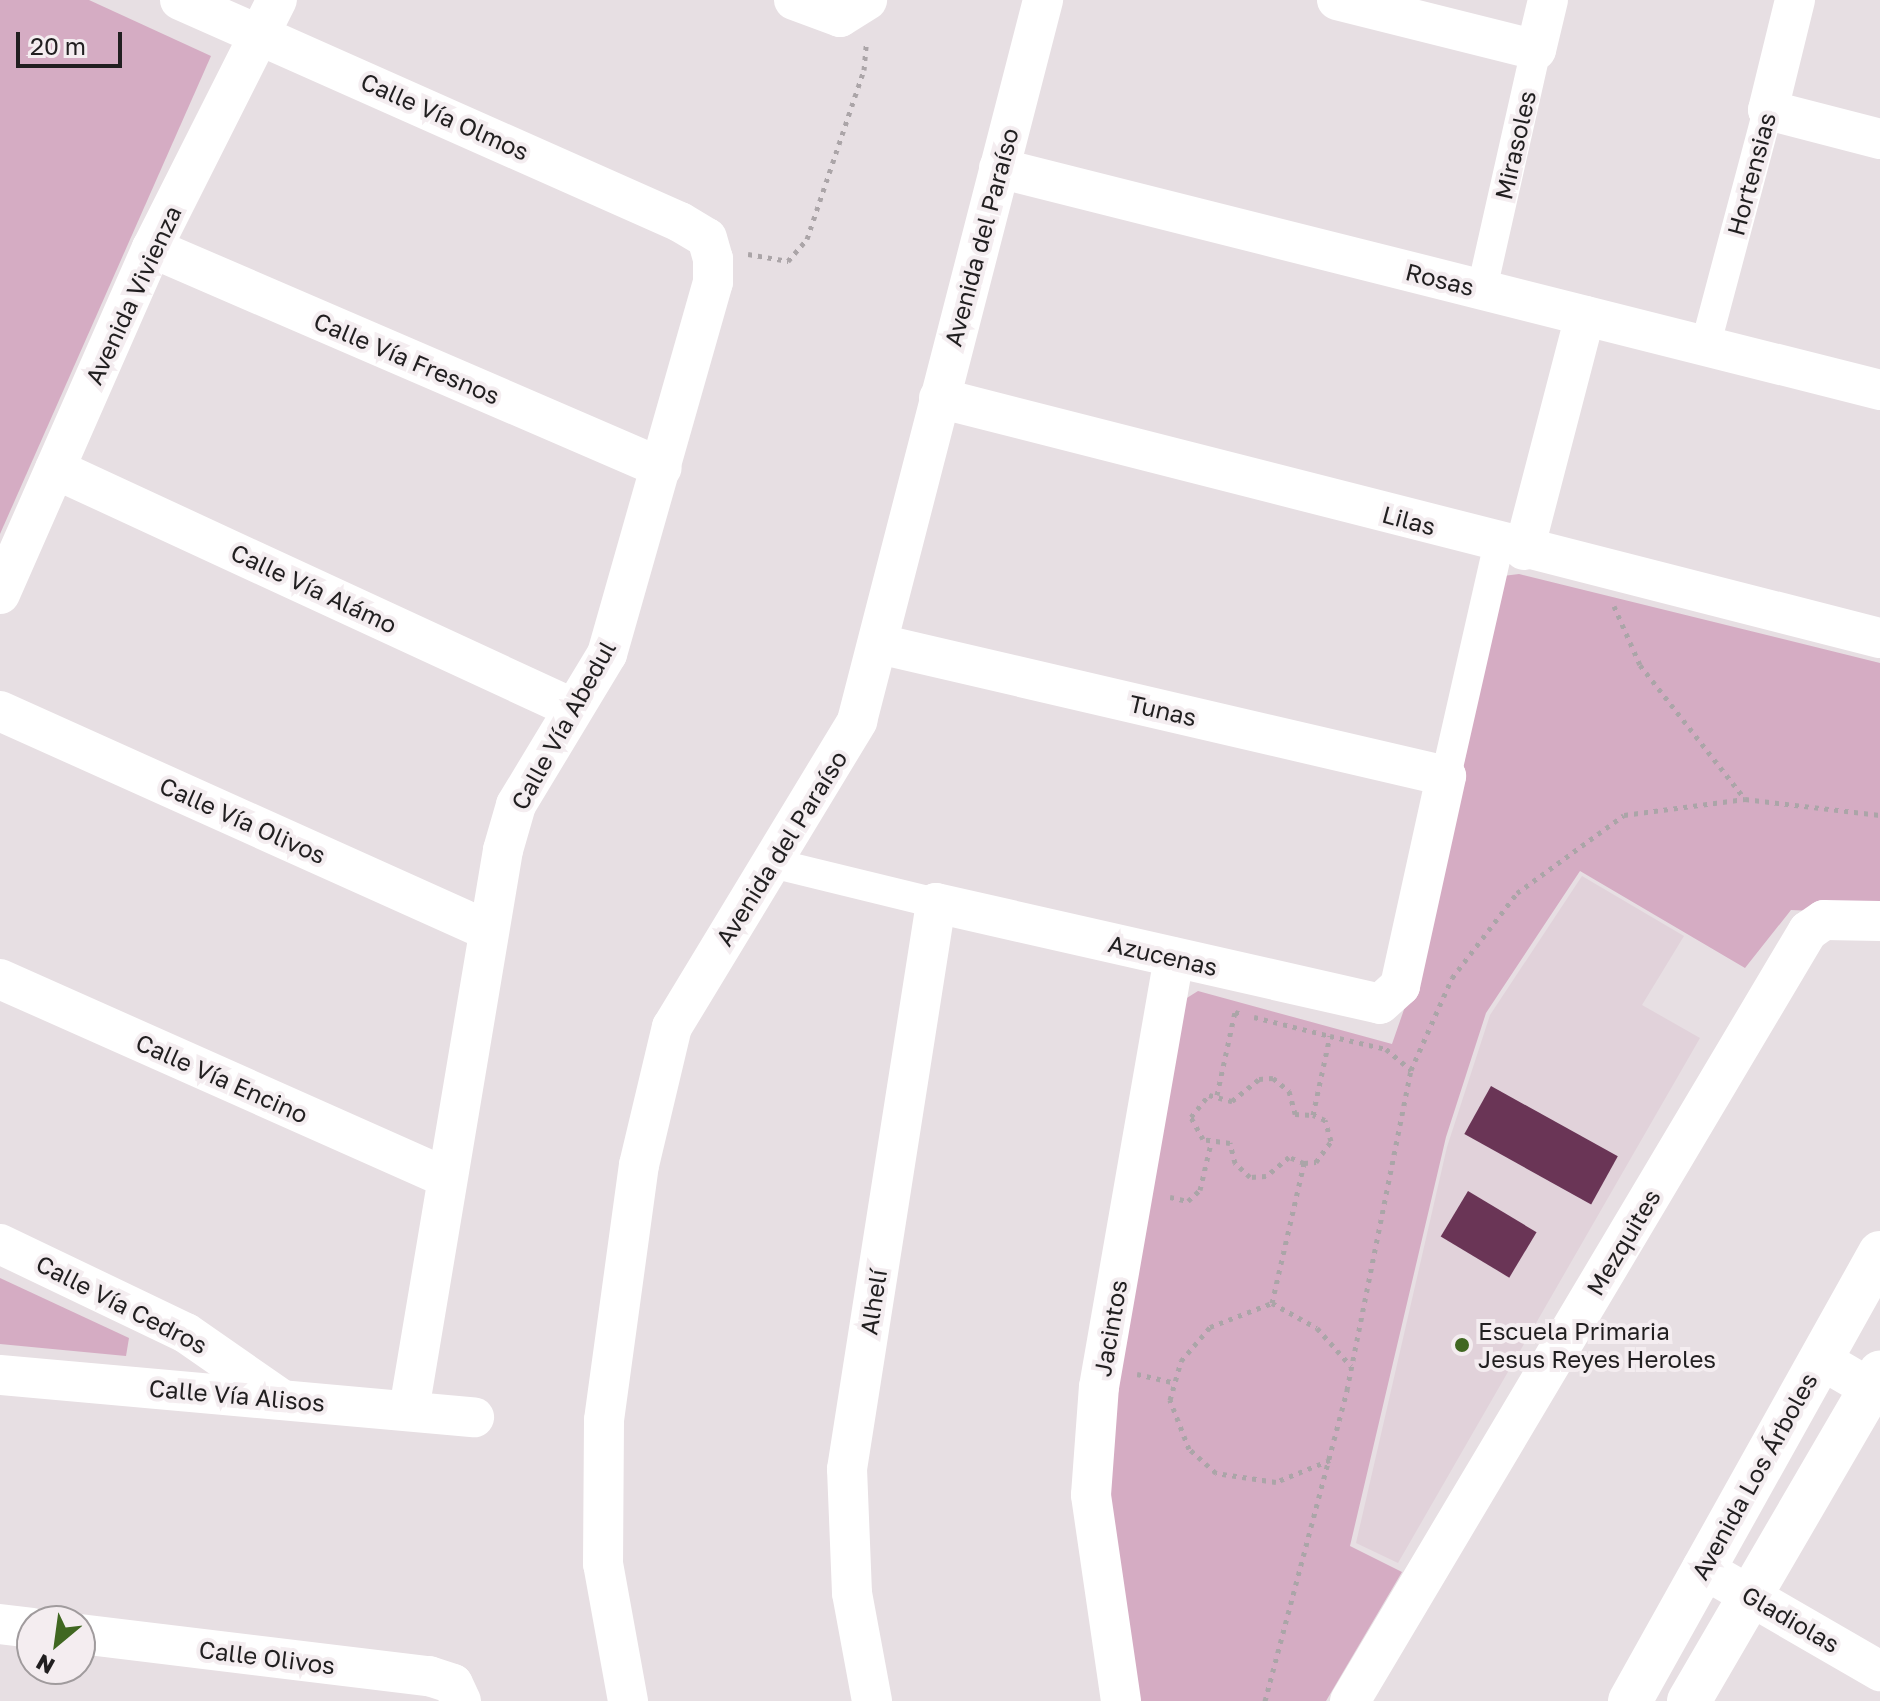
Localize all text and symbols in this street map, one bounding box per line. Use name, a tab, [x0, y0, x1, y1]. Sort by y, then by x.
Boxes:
scale bar	[20, 16, 126, 66]
text: 20 m	[30, 31, 86, 60]
street label: Calle Vía Olmos	[357, 66, 533, 166]
street label: Mirasoles	[1488, 88, 1542, 202]
street label: Hortensias	[1721, 109, 1781, 239]
street label: Avenida del Paraíso	[938, 125, 1024, 349]
street label: Avenida Vivienza	[79, 201, 187, 389]
street label: Rosas	[1403, 257, 1477, 301]
street label: Calle Vía Fresnos	[310, 306, 504, 410]
street label: Lilas	[1379, 499, 1439, 541]
street label: Calle Vía Alámo	[227, 537, 401, 639]
street label: Calle Vía Abedul	[505, 635, 621, 815]
street label: Tunas	[1126, 688, 1200, 732]
street label: Avenida del Paraíso	[709, 745, 853, 951]
street label: Calle Vía Olivos	[155, 770, 331, 870]
street label: Azucenas	[1106, 928, 1220, 982]
street label: Calle Vía Encino	[132, 1027, 312, 1129]
street label: Mezquites	[1580, 1184, 1666, 1300]
street label: Calle Vía Cedros	[32, 1248, 212, 1360]
street label: Alhelí	[854, 1267, 892, 1337]
street label: Jacintos	[1087, 1277, 1133, 1379]
place label: Escuela Primaria Jesus Reyes Heroles	[1478, 1317, 1716, 1373]
marker: Escuela Primaria Jesus Reyes Heroles	[1453, 1336, 1471, 1354]
street label: Avenida Los Árboles	[1685, 1367, 1823, 1585]
street label: Calle Vía Alisos	[148, 1373, 326, 1417]
street label: Gladiolas	[1737, 1580, 1845, 1658]
north arrow	[16, 1605, 96, 1685]
street label: Calle Olivos	[197, 1634, 337, 1680]
text: N	[31, 1649, 59, 1681]

